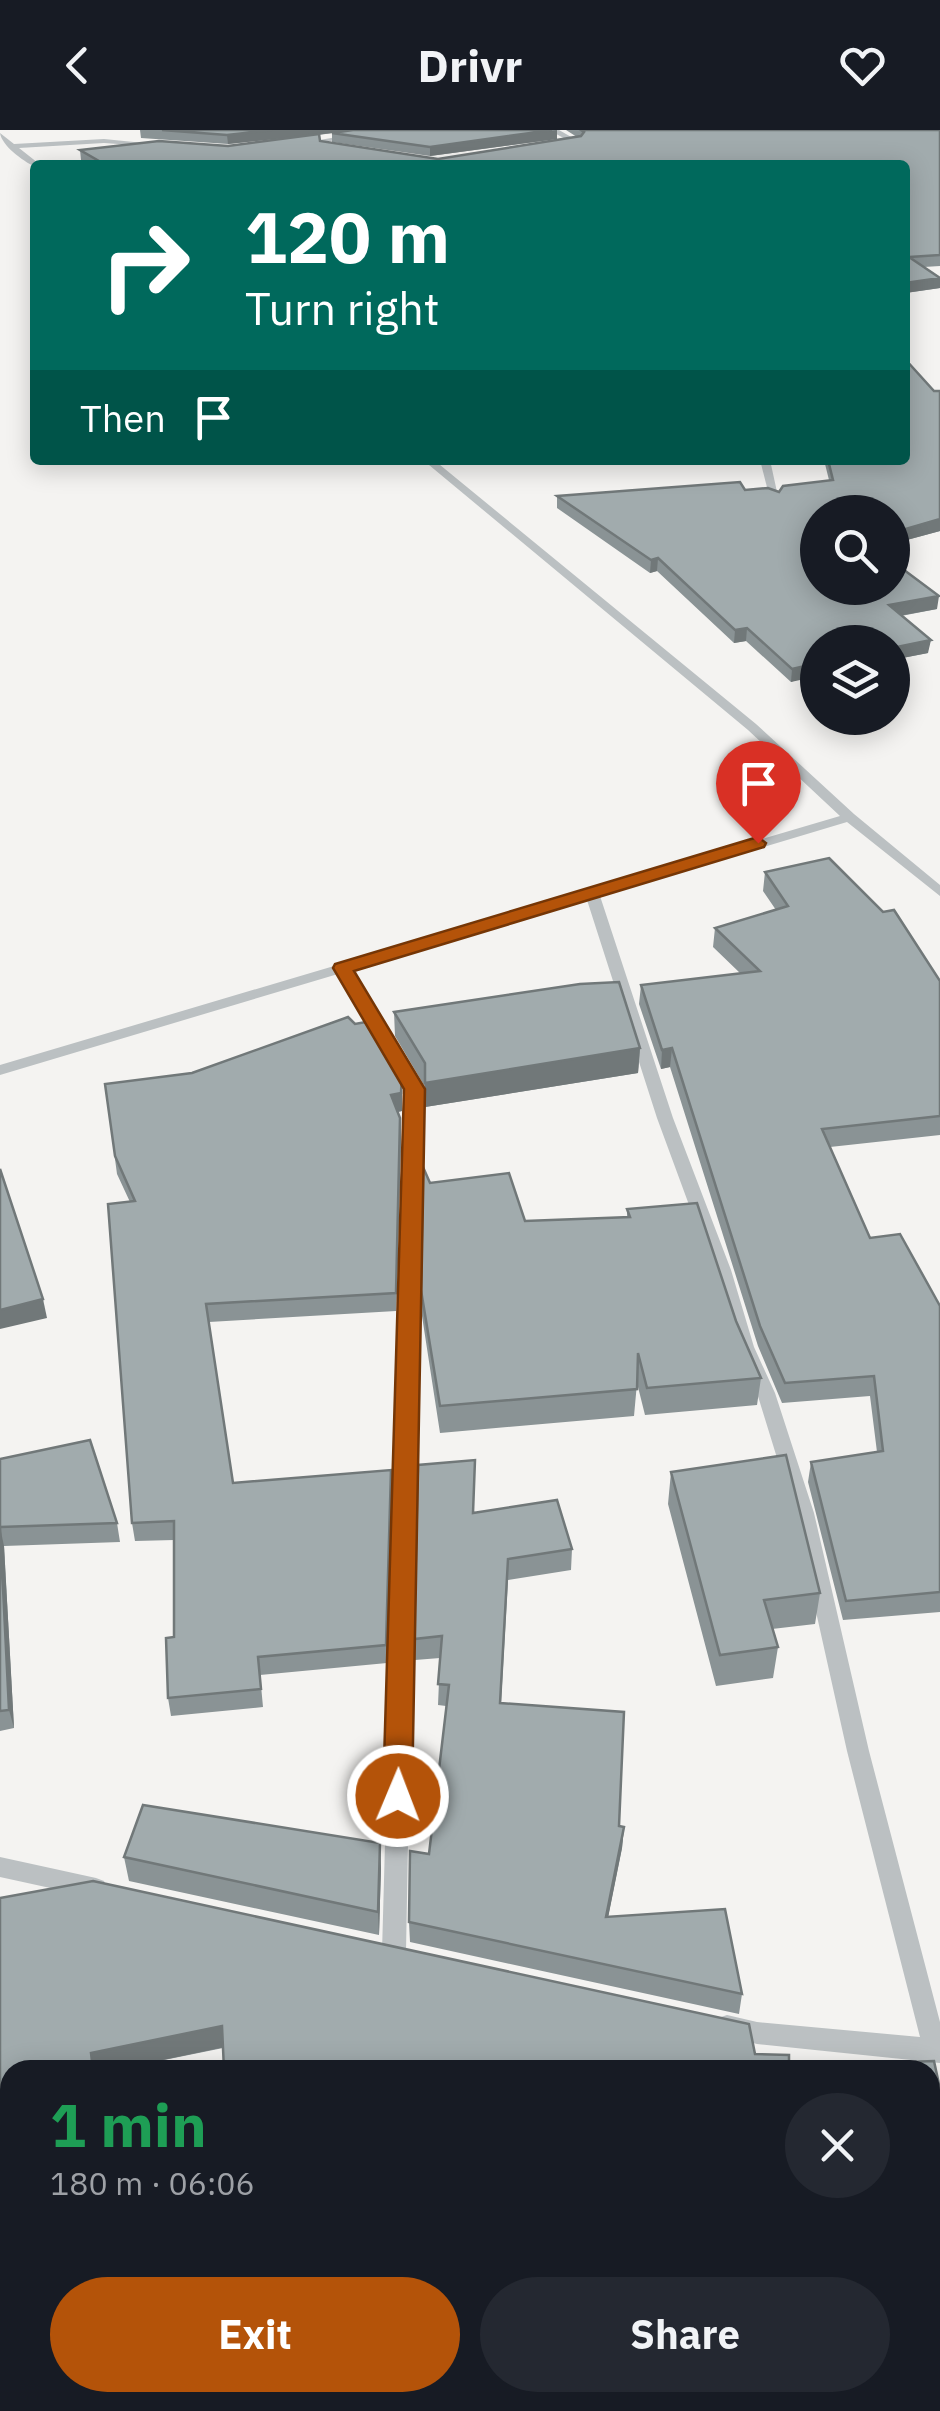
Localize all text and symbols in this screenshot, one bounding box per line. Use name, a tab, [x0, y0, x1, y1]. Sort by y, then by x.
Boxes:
text: Drivr	[418, 36, 522, 94]
icon: back	[50, 38, 105, 93]
icon: heart	[835, 38, 890, 93]
text: 120 m	[245, 191, 450, 282]
icon: right	[80, 200, 210, 330]
text: Turn right	[245, 279, 440, 337]
icon: arrive	[186, 390, 241, 445]
text: Then	[80, 393, 166, 442]
map controls	[800, 495, 910, 735]
button: search	[800, 495, 910, 605]
button: layers	[800, 625, 910, 735]
pin	[716, 741, 801, 844]
icon: arrive	[731, 756, 786, 811]
position arrow	[346, 1744, 450, 1848]
text: 1 min	[50, 2085, 207, 2164]
button: close	[785, 2093, 890, 2198]
text: 180 m · 06:06	[50, 2162, 255, 2204]
button: Exit	[50, 2277, 460, 2392]
button: Share	[480, 2277, 890, 2392]

